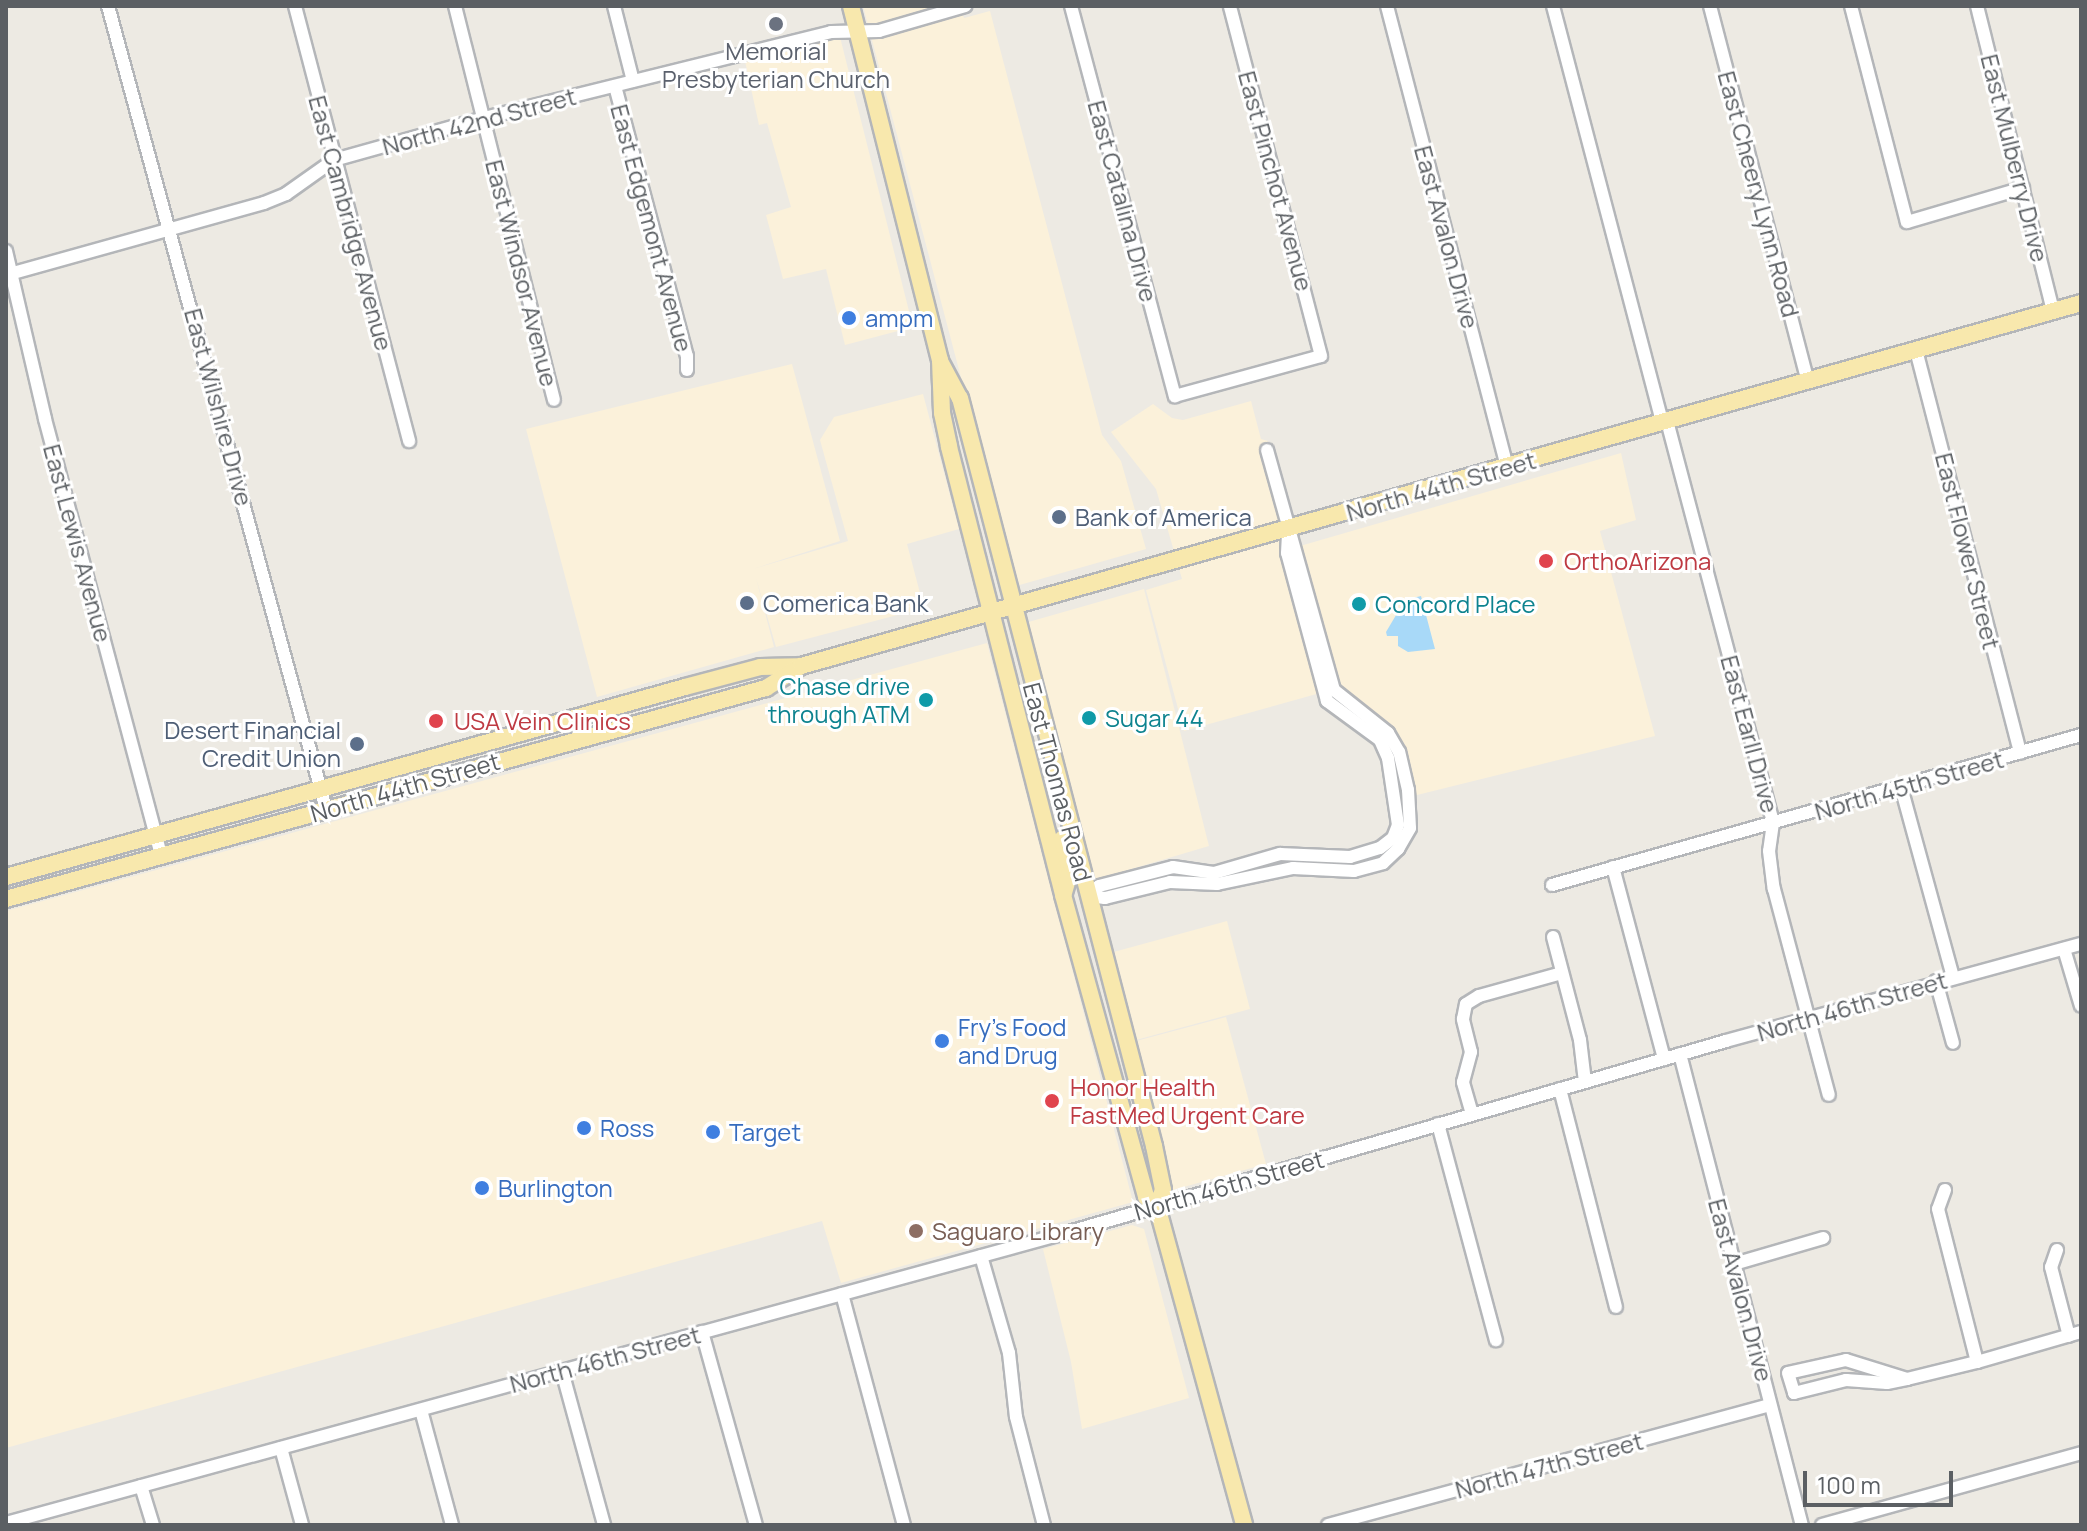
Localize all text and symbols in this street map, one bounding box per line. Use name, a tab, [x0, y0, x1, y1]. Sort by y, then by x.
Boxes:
marker: Memorial Presbyterian Church	[767, 15, 785, 33]
place label: Memorial Presbyterian Church	[662, 37, 890, 93]
street label: East Mulberry Drive	[1975, 51, 2055, 265]
street label: East Pinchot Avenue	[1233, 68, 1319, 294]
street label: East Cheery Lynn Road	[1712, 68, 1806, 320]
street label: North 42nd Street	[379, 81, 579, 161]
street label: East Cambridge Avenue	[303, 92, 399, 354]
street label: East Catalina Drive	[1082, 97, 1164, 305]
street label: East Edgemont Avenue	[605, 101, 699, 355]
street label: East Avalon Drive	[1409, 142, 1485, 332]
street label: East Windsor Avenue	[480, 157, 564, 389]
place label: ampm	[865, 304, 933, 332]
street label: East Wilshire Drive	[179, 305, 259, 509]
marker: ampm	[840, 309, 858, 327]
street label: East Lewis Avenue	[38, 441, 118, 645]
street label: North 44th Street	[1343, 445, 1539, 527]
street label: East Flower Street	[1930, 450, 2006, 652]
place label: Bank of America	[1075, 503, 1252, 531]
marker: Bank of America	[1050, 508, 1068, 526]
place label: OrthoArizona	[1564, 547, 1711, 575]
marker: OrthoArizona	[1535, 550, 1557, 572]
place label: Comerica Bank	[763, 589, 928, 617]
place label: Concord Place	[1375, 590, 1535, 618]
marker: Comerica Bank	[738, 594, 756, 612]
marker: Concord Place	[1350, 595, 1368, 613]
street label: East Earll Drive	[1715, 652, 1785, 816]
place label: Chase drive through ATM	[768, 672, 910, 728]
street label: East Thomas Road	[1018, 679, 1098, 885]
marker: Chase drive through ATM	[917, 691, 935, 709]
place label: Sugar 44	[1105, 704, 1204, 732]
place label: USA Vein Clinics	[454, 707, 631, 735]
marker: Sugar 44	[1080, 709, 1098, 727]
marker: USA Vein Clinics	[425, 710, 447, 732]
place label: Desert Financial Credit Union	[164, 716, 341, 772]
marker: Desert Financial Credit Union	[348, 735, 366, 753]
street label: North 45th Street	[1811, 744, 2007, 826]
street label: North 44th Street	[307, 746, 503, 828]
street label: North 46th Street	[1754, 965, 1950, 1047]
place label: Fry's Food and Drug	[958, 1013, 1066, 1069]
marker: Fry's Food and Drug	[933, 1032, 951, 1050]
place label: Honor Health FastMed Urgent Care	[1070, 1073, 1305, 1129]
marker: Honor Health FastMed Urgent Care	[1041, 1090, 1063, 1112]
place label: Ross	[600, 1114, 654, 1142]
place label: Target	[729, 1118, 801, 1146]
marker: Ross	[575, 1119, 593, 1137]
marker: Target	[704, 1123, 722, 1141]
street label: North 46th Street	[1131, 1144, 1327, 1226]
place label: Burlington	[498, 1174, 613, 1202]
marker: Burlington	[473, 1179, 491, 1197]
street label: East Avalon Drive	[1703, 1195, 1779, 1385]
place label: Saguaro Library	[932, 1217, 1104, 1245]
marker: Saguaro Library	[907, 1222, 925, 1240]
street label: North 46th Street	[507, 1320, 703, 1398]
street label: North 47th Street	[1452, 1426, 1646, 1504]
scale bar	[1807, 1455, 1957, 1505]
text: 100 m	[1817, 1468, 1881, 1501]

